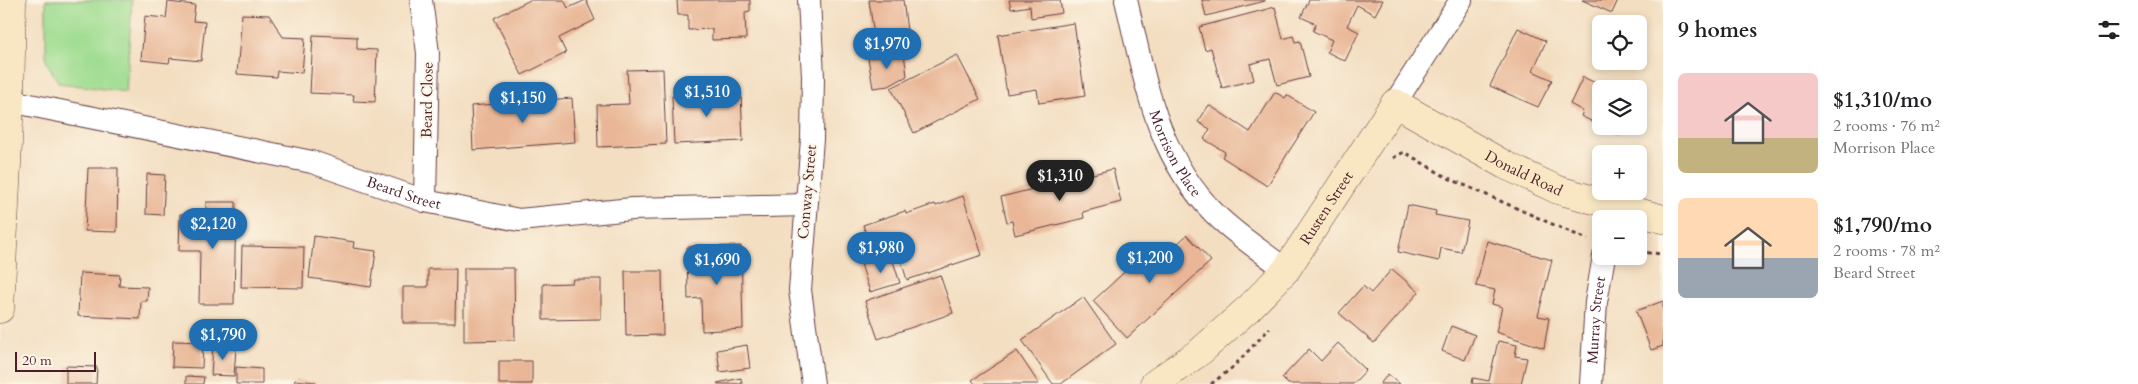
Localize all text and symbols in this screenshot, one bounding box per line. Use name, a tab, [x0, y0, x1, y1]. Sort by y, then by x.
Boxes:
map controls	[1592, 15, 1647, 265]
button: locate	[1592, 15, 1647, 70]
text: 9 homes	[1678, 16, 1757, 45]
icon: filters	[2095, 16, 2123, 44]
pin: $1,970	[846, 28, 928, 70]
text: $1,970	[864, 33, 910, 55]
street label: Beard Close	[416, 62, 438, 138]
pin: $1,510	[666, 76, 748, 118]
button: layers	[1592, 80, 1647, 135]
text: $1,510	[684, 81, 730, 103]
pin: $1,150	[482, 82, 564, 124]
text: $1,310/mo	[1833, 86, 1932, 115]
text: $1,150	[500, 87, 546, 109]
icon: home	[1718, 93, 1778, 153]
street label: Morrison Place	[1145, 107, 1206, 201]
text: 2 rooms · 76 m²	[1833, 115, 1940, 137]
text: Morrison Place	[1833, 137, 1935, 159]
street label: Conway Street	[793, 144, 821, 240]
button: +	[1592, 145, 1647, 200]
street label: Donald Road	[1481, 146, 1566, 201]
pin: $1,310	[1019, 160, 1101, 202]
text: $1,310	[1037, 165, 1083, 187]
street label: Rusten Street	[1295, 167, 1358, 249]
street label: Beard Street	[364, 172, 443, 214]
pin: $2,120	[172, 208, 254, 250]
button: −	[1592, 210, 1647, 265]
text: $1,790/mo	[1833, 211, 1932, 240]
text: $2,120	[190, 213, 236, 235]
icon: home	[1718, 218, 1778, 278]
pin: $1,980	[840, 232, 922, 274]
text: $1,980	[858, 237, 904, 259]
text: 2 rooms · 78 m²	[1833, 240, 1940, 262]
pin: $1,200	[1109, 242, 1191, 284]
pin: $1,690	[676, 244, 758, 286]
text: $1,200	[1127, 247, 1173, 269]
text: $1,690	[694, 249, 740, 271]
text: Beard Street	[1833, 262, 1915, 284]
street label: Murray Street	[1582, 275, 1610, 365]
pin: $1,790	[182, 318, 264, 361]
text: $1,790	[200, 324, 246, 346]
scale bar	[15, 349, 96, 372]
text: 20 m	[22, 351, 52, 370]

